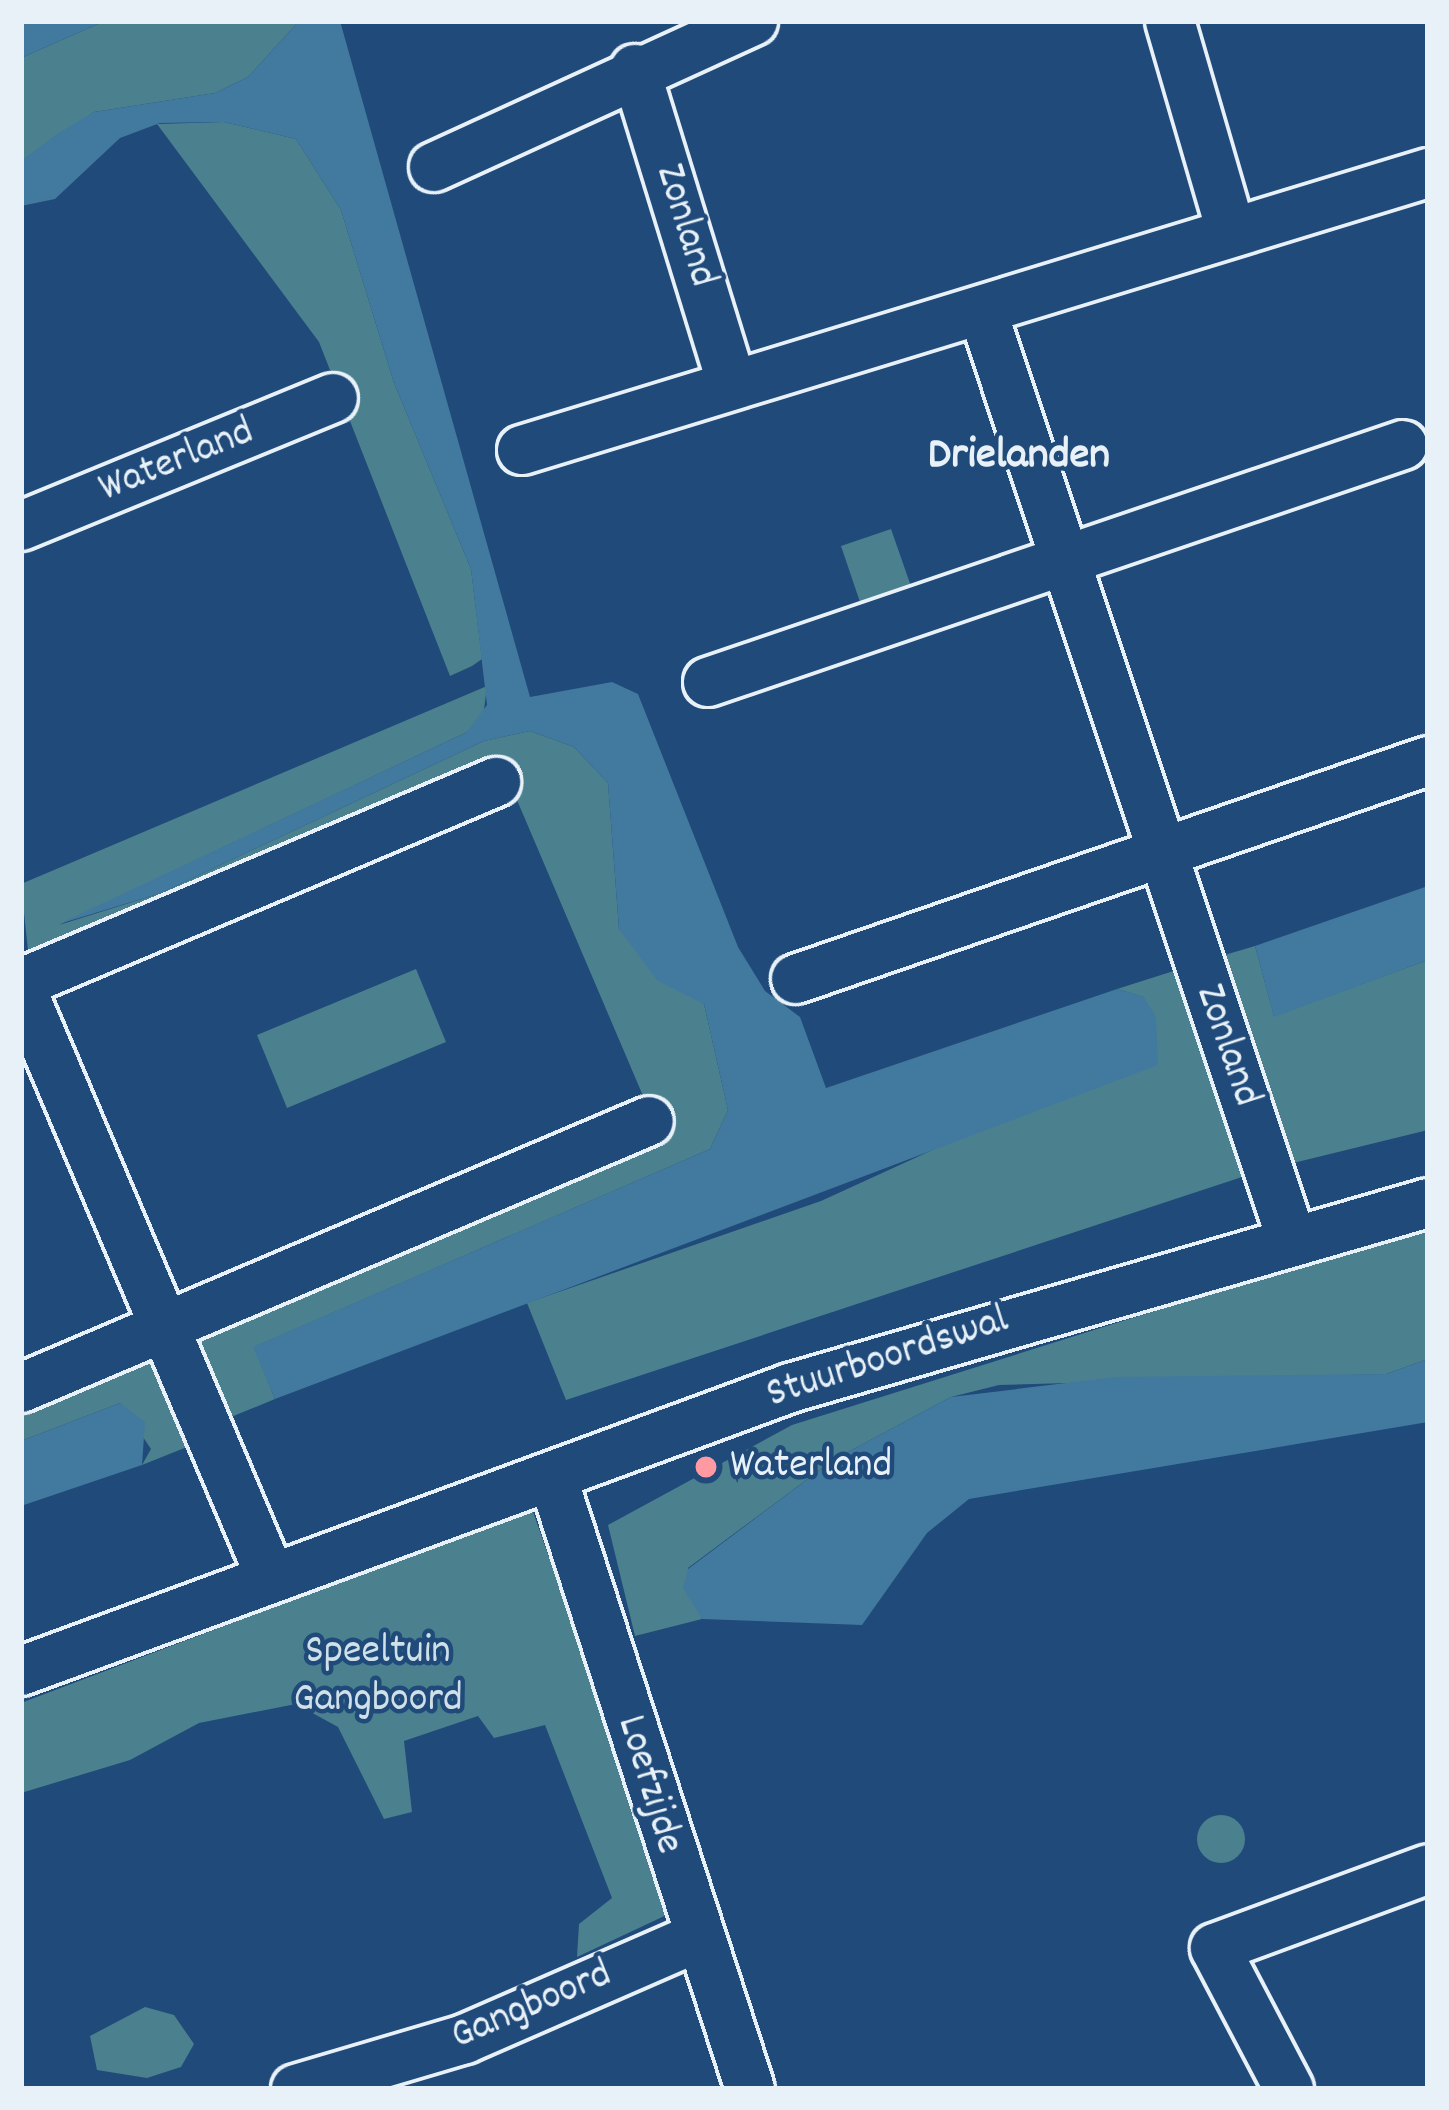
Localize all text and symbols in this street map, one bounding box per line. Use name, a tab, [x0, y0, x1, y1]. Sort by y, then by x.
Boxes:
street label: Zonland	[642, 159, 726, 293]
street label: Waterland	[92, 408, 262, 516]
district label: Drielanden	[928, 431, 1110, 485]
street label: Zonland	[1182, 979, 1270, 1113]
street label: Stuurboordswal	[761, 1296, 1015, 1422]
place label: Waterland	[730, 1442, 892, 1492]
marker: Waterland	[693, 1454, 719, 1480]
park label: Speeltuin Gangboord	[293, 1628, 463, 1726]
street label: Loefzijde	[603, 1710, 693, 1860]
street label: Gangboord	[444, 1951, 620, 2063]

